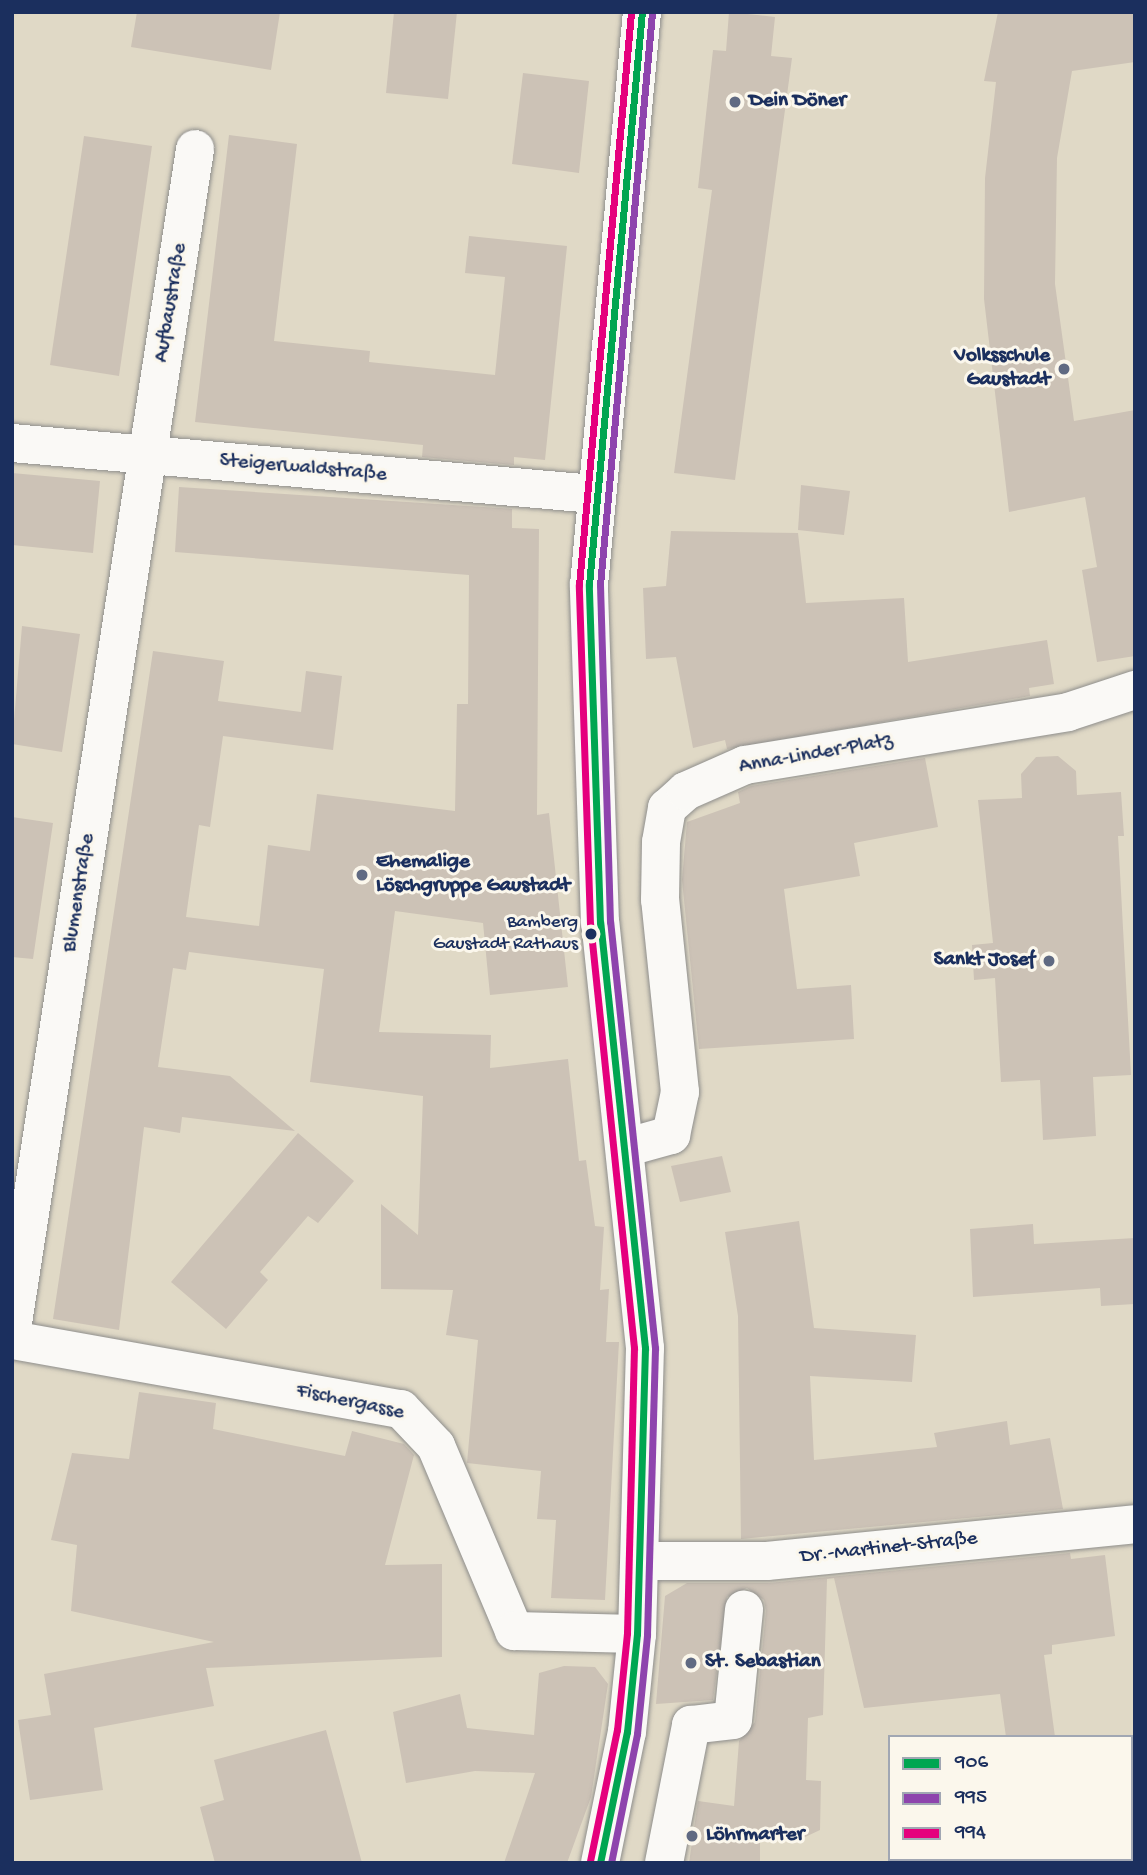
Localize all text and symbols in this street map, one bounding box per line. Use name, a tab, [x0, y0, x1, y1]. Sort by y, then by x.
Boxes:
place label: Dein Döner	[749, 89, 846, 115]
marker: Dein Döner	[727, 94, 743, 110]
street label: Aufbaustraße	[150, 242, 194, 364]
place label: Volksschule Gaustadt	[954, 344, 1050, 394]
marker: Volksschule Gaustadt	[1056, 361, 1072, 377]
street label: Steigerwaldstraße	[218, 449, 388, 489]
street label: Anna-Linder-Platz	[737, 729, 895, 781]
street label: Blumenstraße	[58, 832, 102, 954]
place label: Ehemalige Löschgruppe Gaustadt	[376, 850, 570, 900]
marker: Ehemalige Löschgruppe Gaustadt	[354, 867, 370, 883]
place label: Bamberg Gaustadt Rathaus	[433, 912, 578, 956]
marker: Bamberg Gaustadt Rathaus	[584, 927, 598, 941]
place label: Sankt Josef	[934, 948, 1035, 974]
marker: Sankt Josef	[1041, 953, 1057, 969]
street label: Fischergasse	[294, 1379, 406, 1427]
street label: Dr.-Martinet-Straße	[799, 1527, 979, 1571]
place label: St. Sebastian	[705, 1650, 821, 1676]
marker: St. Sebastian	[683, 1655, 699, 1671]
legend	[888, 1735, 1133, 1861]
text: 906	[955, 1751, 988, 1776]
text: 995	[955, 1786, 987, 1811]
text: 994	[955, 1821, 986, 1846]
place label: Löhrmarter	[706, 1823, 804, 1849]
marker: Löhrmarter	[684, 1828, 700, 1844]

